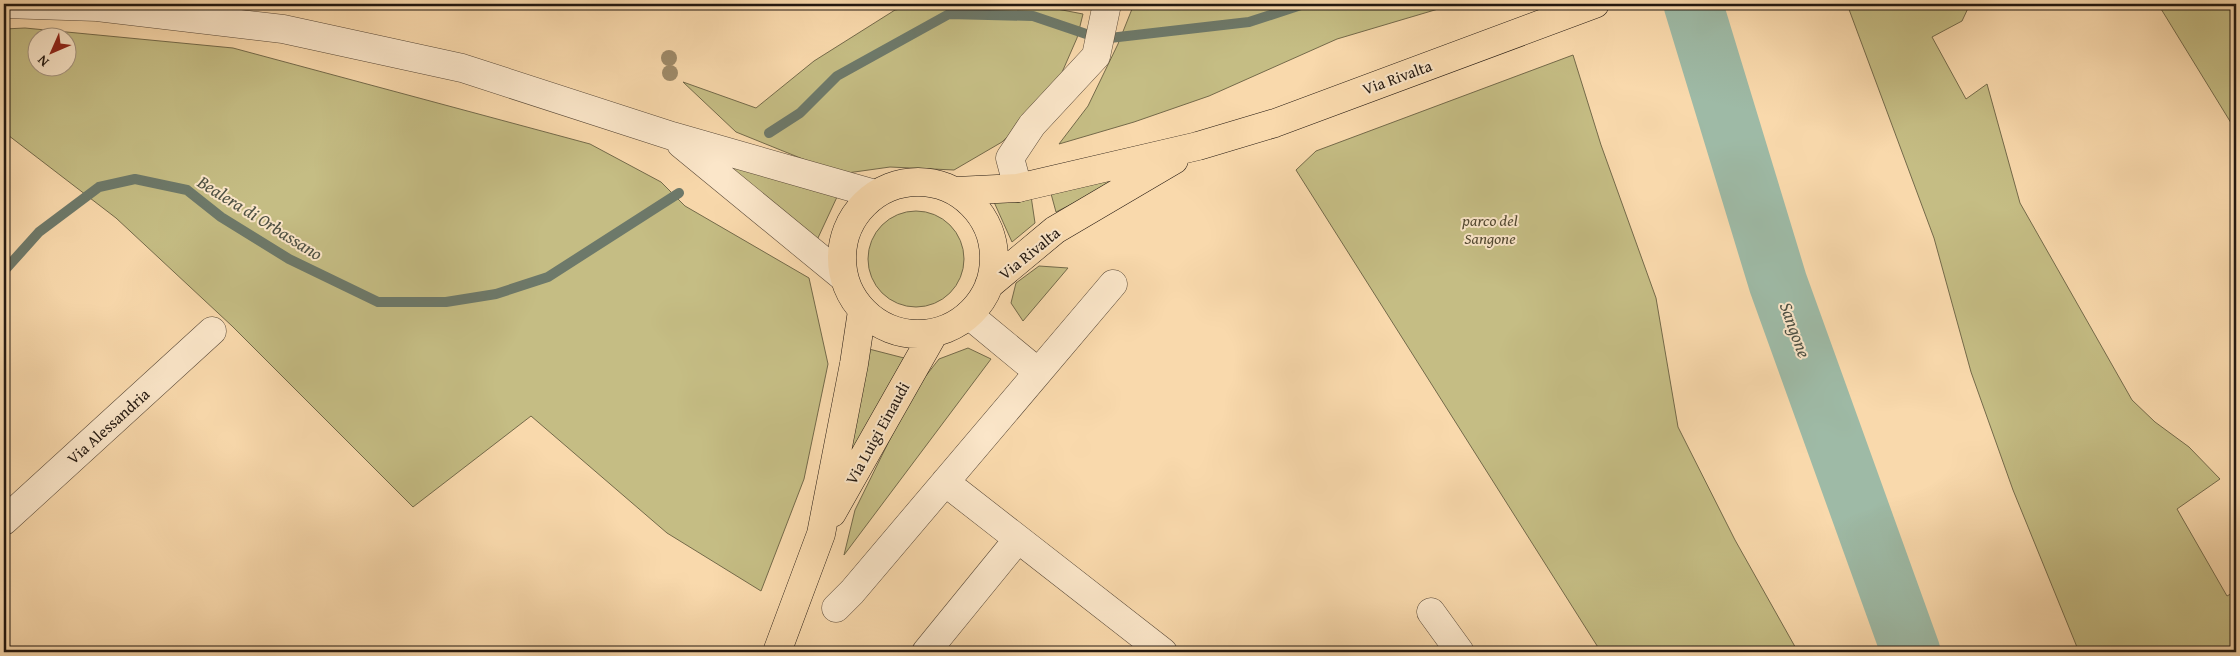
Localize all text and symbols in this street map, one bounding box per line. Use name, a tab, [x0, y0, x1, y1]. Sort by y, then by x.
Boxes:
north arrow	[28, 28, 78, 78]
text: N	[32, 50, 53, 72]
street label: Via Rivalta	[1359, 53, 1436, 101]
water label: Bealera di Orbassano	[192, 168, 328, 267]
park label: parco del Sangone	[1461, 208, 1518, 250]
street label: Via Rivalta	[993, 221, 1065, 285]
water label: Sangone	[1773, 298, 1818, 362]
street label: Via Luigi Einaudi	[839, 377, 915, 489]
street label: Via Alessandria	[61, 382, 155, 470]

